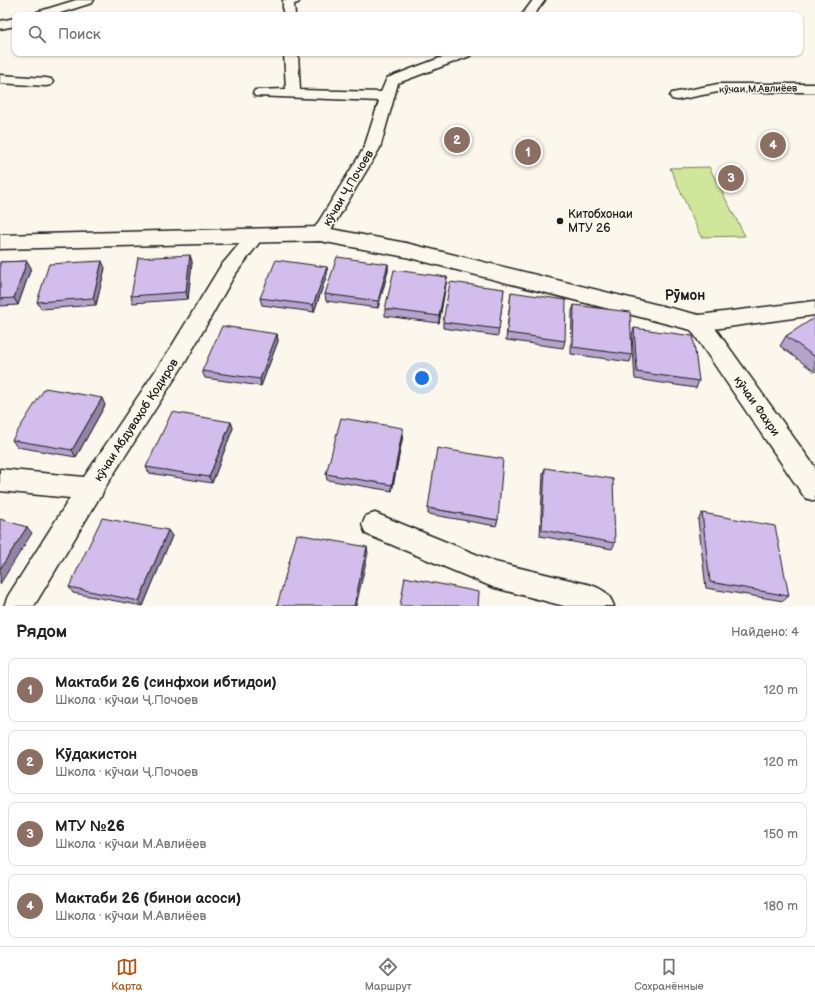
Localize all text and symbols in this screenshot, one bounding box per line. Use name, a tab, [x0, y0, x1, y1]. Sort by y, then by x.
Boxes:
search box	[12, 12, 803, 56]
icon: search	[26, 23, 48, 45]
text: Поиск	[58, 25, 101, 44]
street label: кӯчаи М.Авлиёев	[719, 82, 798, 96]
pin: 2	[444, 125, 470, 155]
pin: 4	[760, 130, 786, 160]
pin: 1	[515, 137, 541, 167]
street label: кӯчаи Ҷ.Почоев	[320, 147, 377, 229]
pin: 3	[718, 163, 744, 193]
place label: Китобхонаи МТУ 26	[568, 207, 633, 236]
marker: Китобхонаи МТУ 26	[555, 216, 565, 226]
district label: Рӯмон	[665, 287, 705, 304]
street label: кӯчаи Абдуваҳоб Қодиров	[91, 355, 182, 485]
your location	[412, 368, 432, 388]
street label: кӯчаи Фахри	[730, 373, 783, 439]
text: Рядом	[16, 622, 67, 642]
text: Найдено: 4	[731, 624, 799, 640]
text: Мактаби 26 (синфхои ибтидои)	[55, 673, 277, 692]
text: 1	[27, 682, 33, 698]
text: 120 m	[763, 682, 798, 698]
text: Школа · кӯчаи Ҷ.Почоев	[55, 692, 198, 708]
text: Кӯдакистон	[55, 745, 137, 764]
text: 2	[26, 754, 34, 770]
text: 120 m	[763, 754, 798, 770]
text: Школа · кӯчаи Ҷ.Почоев	[55, 764, 198, 780]
text: МТУ №26	[55, 817, 125, 836]
text: 3	[26, 826, 34, 842]
text: 150 m	[764, 826, 798, 842]
text: Школа · кӯчаи М.Авлиёев	[55, 836, 206, 852]
text: Мактаби 26 (бинои асоси)	[55, 889, 241, 908]
text: 4	[26, 898, 34, 914]
text: 180 m	[763, 898, 798, 914]
text: Школа · кӯчаи М.Авлиёев	[55, 908, 206, 924]
tab: Карта	[111, 956, 142, 993]
tab: Маршрут	[365, 956, 412, 993]
tab: Сохранённые	[634, 956, 704, 993]

